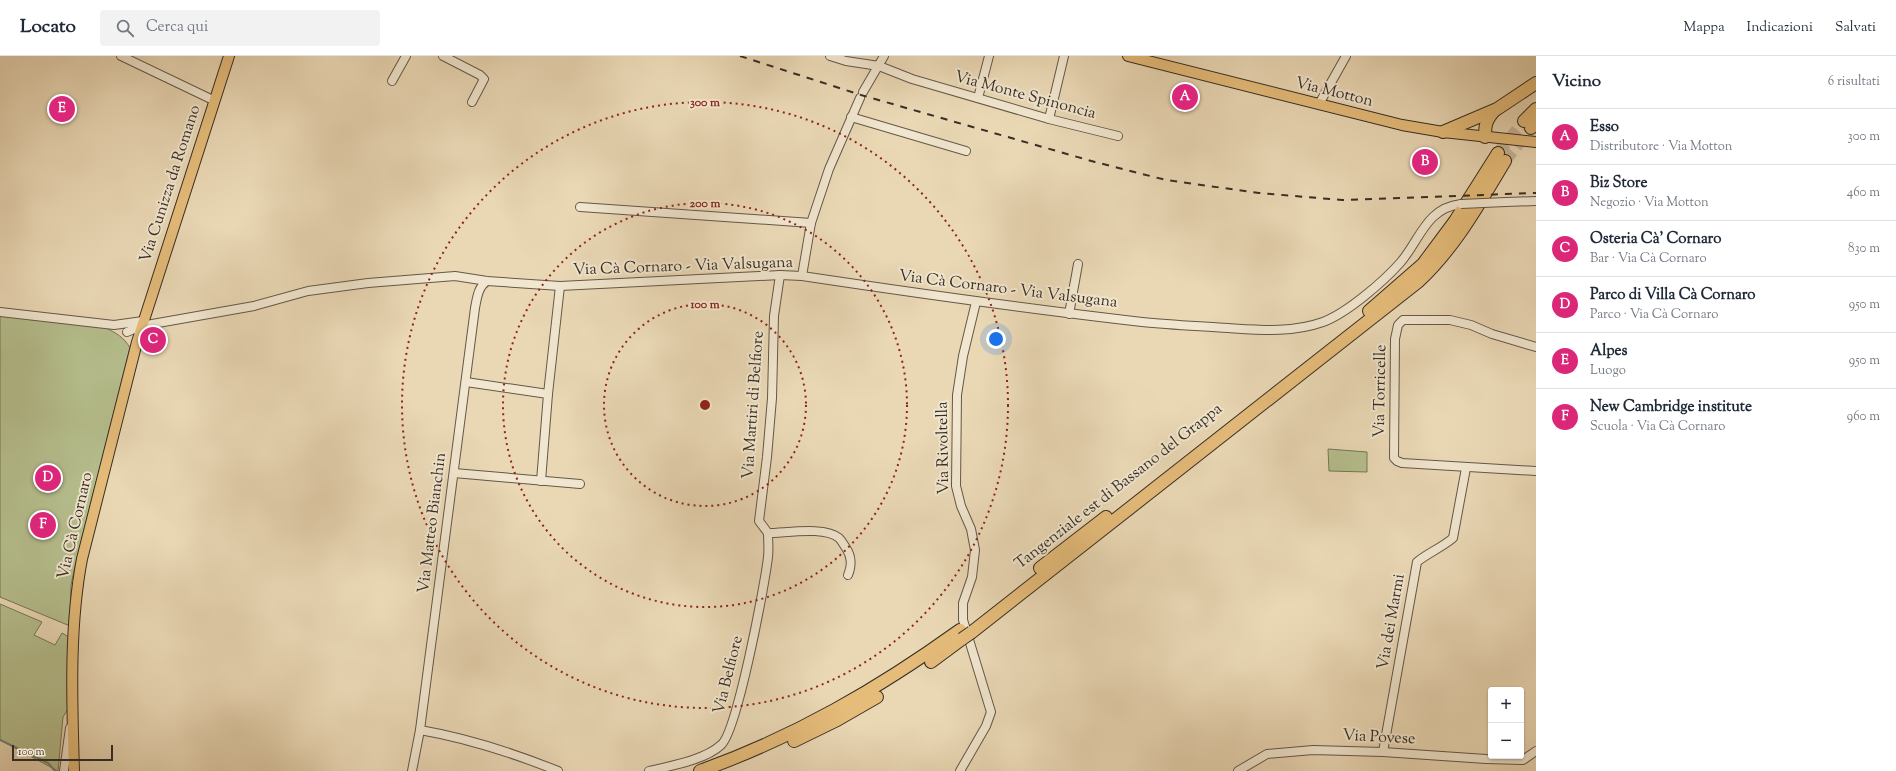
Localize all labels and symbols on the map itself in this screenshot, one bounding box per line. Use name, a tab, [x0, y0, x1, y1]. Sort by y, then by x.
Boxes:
street label: Via Monte Spinoncia	[952, 66, 1099, 126]
street label: Via Motton	[1293, 72, 1376, 114]
pin: A	[1172, 82, 1198, 112]
pin: E	[49, 94, 75, 124]
text: 300 m	[690, 94, 720, 112]
street label: Via Cunizza da Romano	[135, 102, 207, 266]
pin: B	[1412, 147, 1438, 177]
text: 200 m	[690, 195, 720, 213]
street label: Via Cà Cornaro - Via Valsugana	[573, 252, 794, 282]
street label: Via Cà Cornaro - Via Valsugana	[897, 265, 1119, 315]
text: 100 m	[689, 296, 720, 314]
pin: C	[140, 325, 166, 355]
your location	[986, 329, 1006, 349]
street label: Via Martiri di Belfiore	[737, 330, 771, 480]
street label: Via Torricelle	[1369, 344, 1393, 438]
centre of rings	[698, 398, 712, 412]
street label: Tangenziale est di Bassano del Grappa	[1010, 398, 1228, 576]
street label: Via Rivoltella	[932, 401, 956, 495]
street label: Via Matteo Bianchin	[413, 451, 453, 595]
pin: D	[35, 463, 61, 493]
street label: Via Cà Cornaro	[52, 470, 100, 582]
pin: F	[30, 510, 56, 540]
street label: Via dei Marmi	[1372, 572, 1412, 672]
street label: Via Belfiore	[708, 633, 750, 717]
street label: Via Povese	[1342, 725, 1416, 751]
scale bar	[12, 743, 113, 762]

